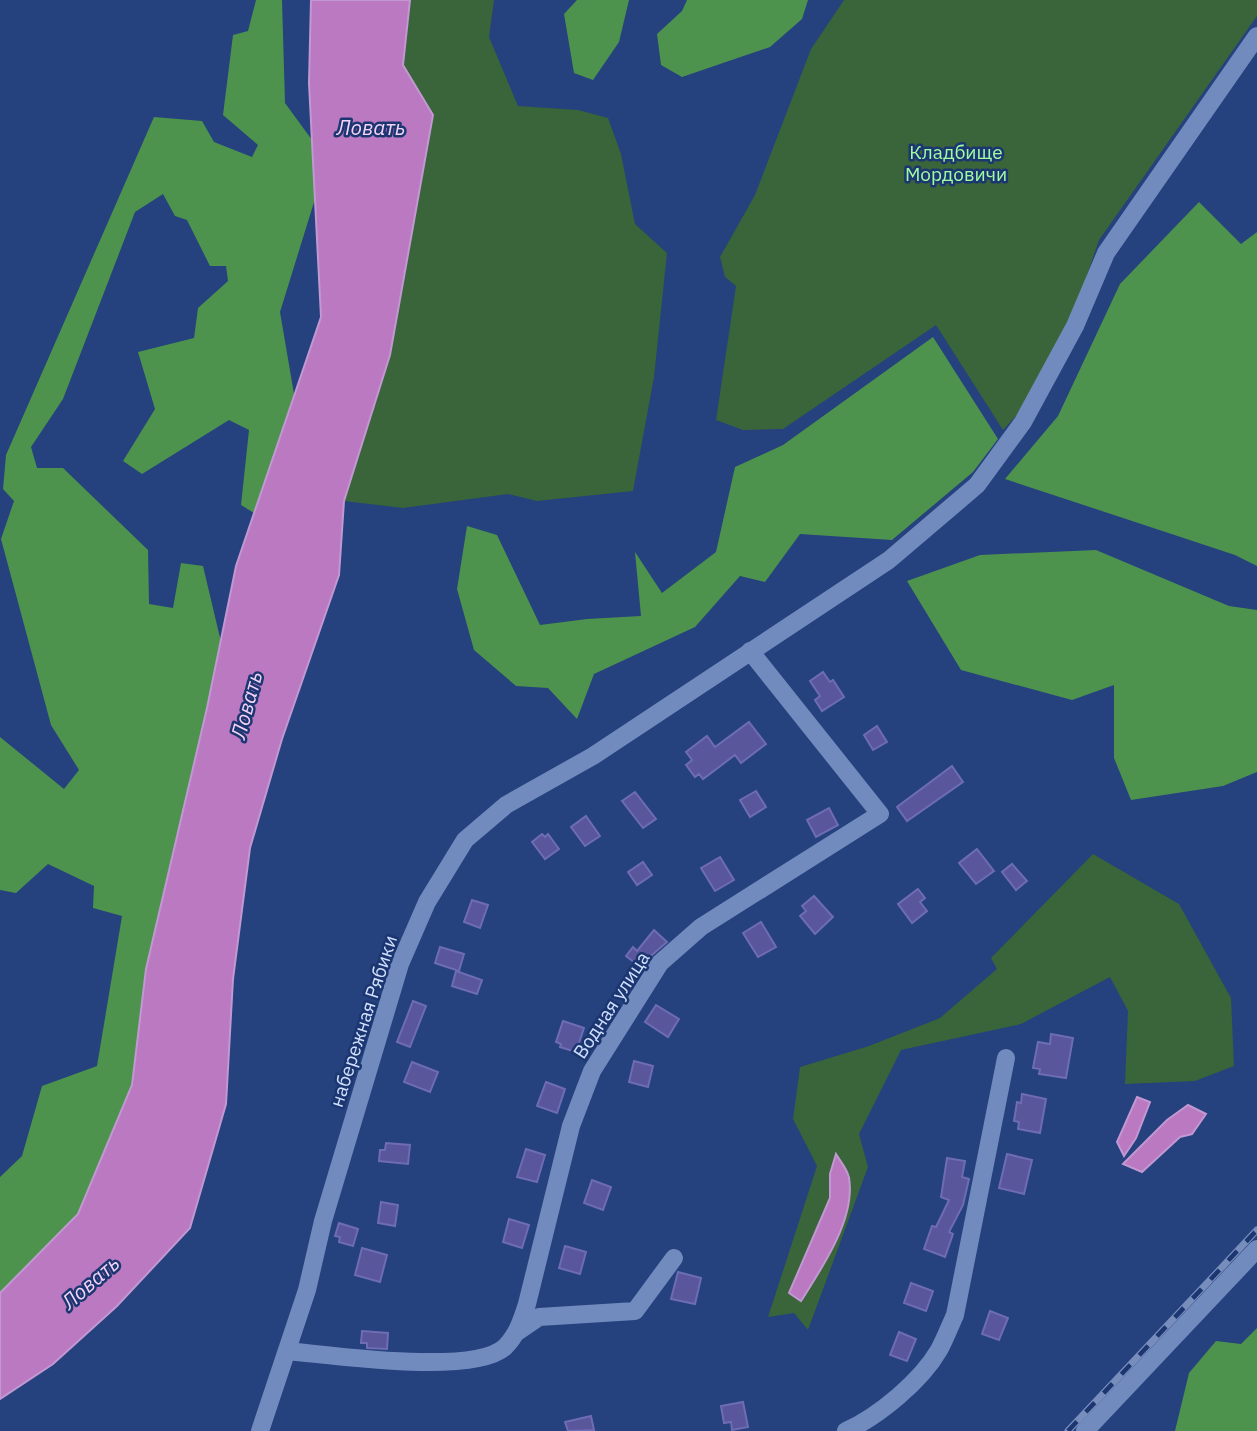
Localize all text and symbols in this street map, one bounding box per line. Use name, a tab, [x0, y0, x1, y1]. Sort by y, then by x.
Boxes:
water label: Ловать	[336, 113, 405, 141]
park label: Кладбище Мордовичи	[905, 140, 1007, 186]
water label: Ловать	[223, 668, 268, 743]
street label: набережная Рябики	[324, 932, 402, 1110]
street label: Водная улица	[567, 947, 655, 1063]
water label: Ловать	[54, 1249, 125, 1316]

